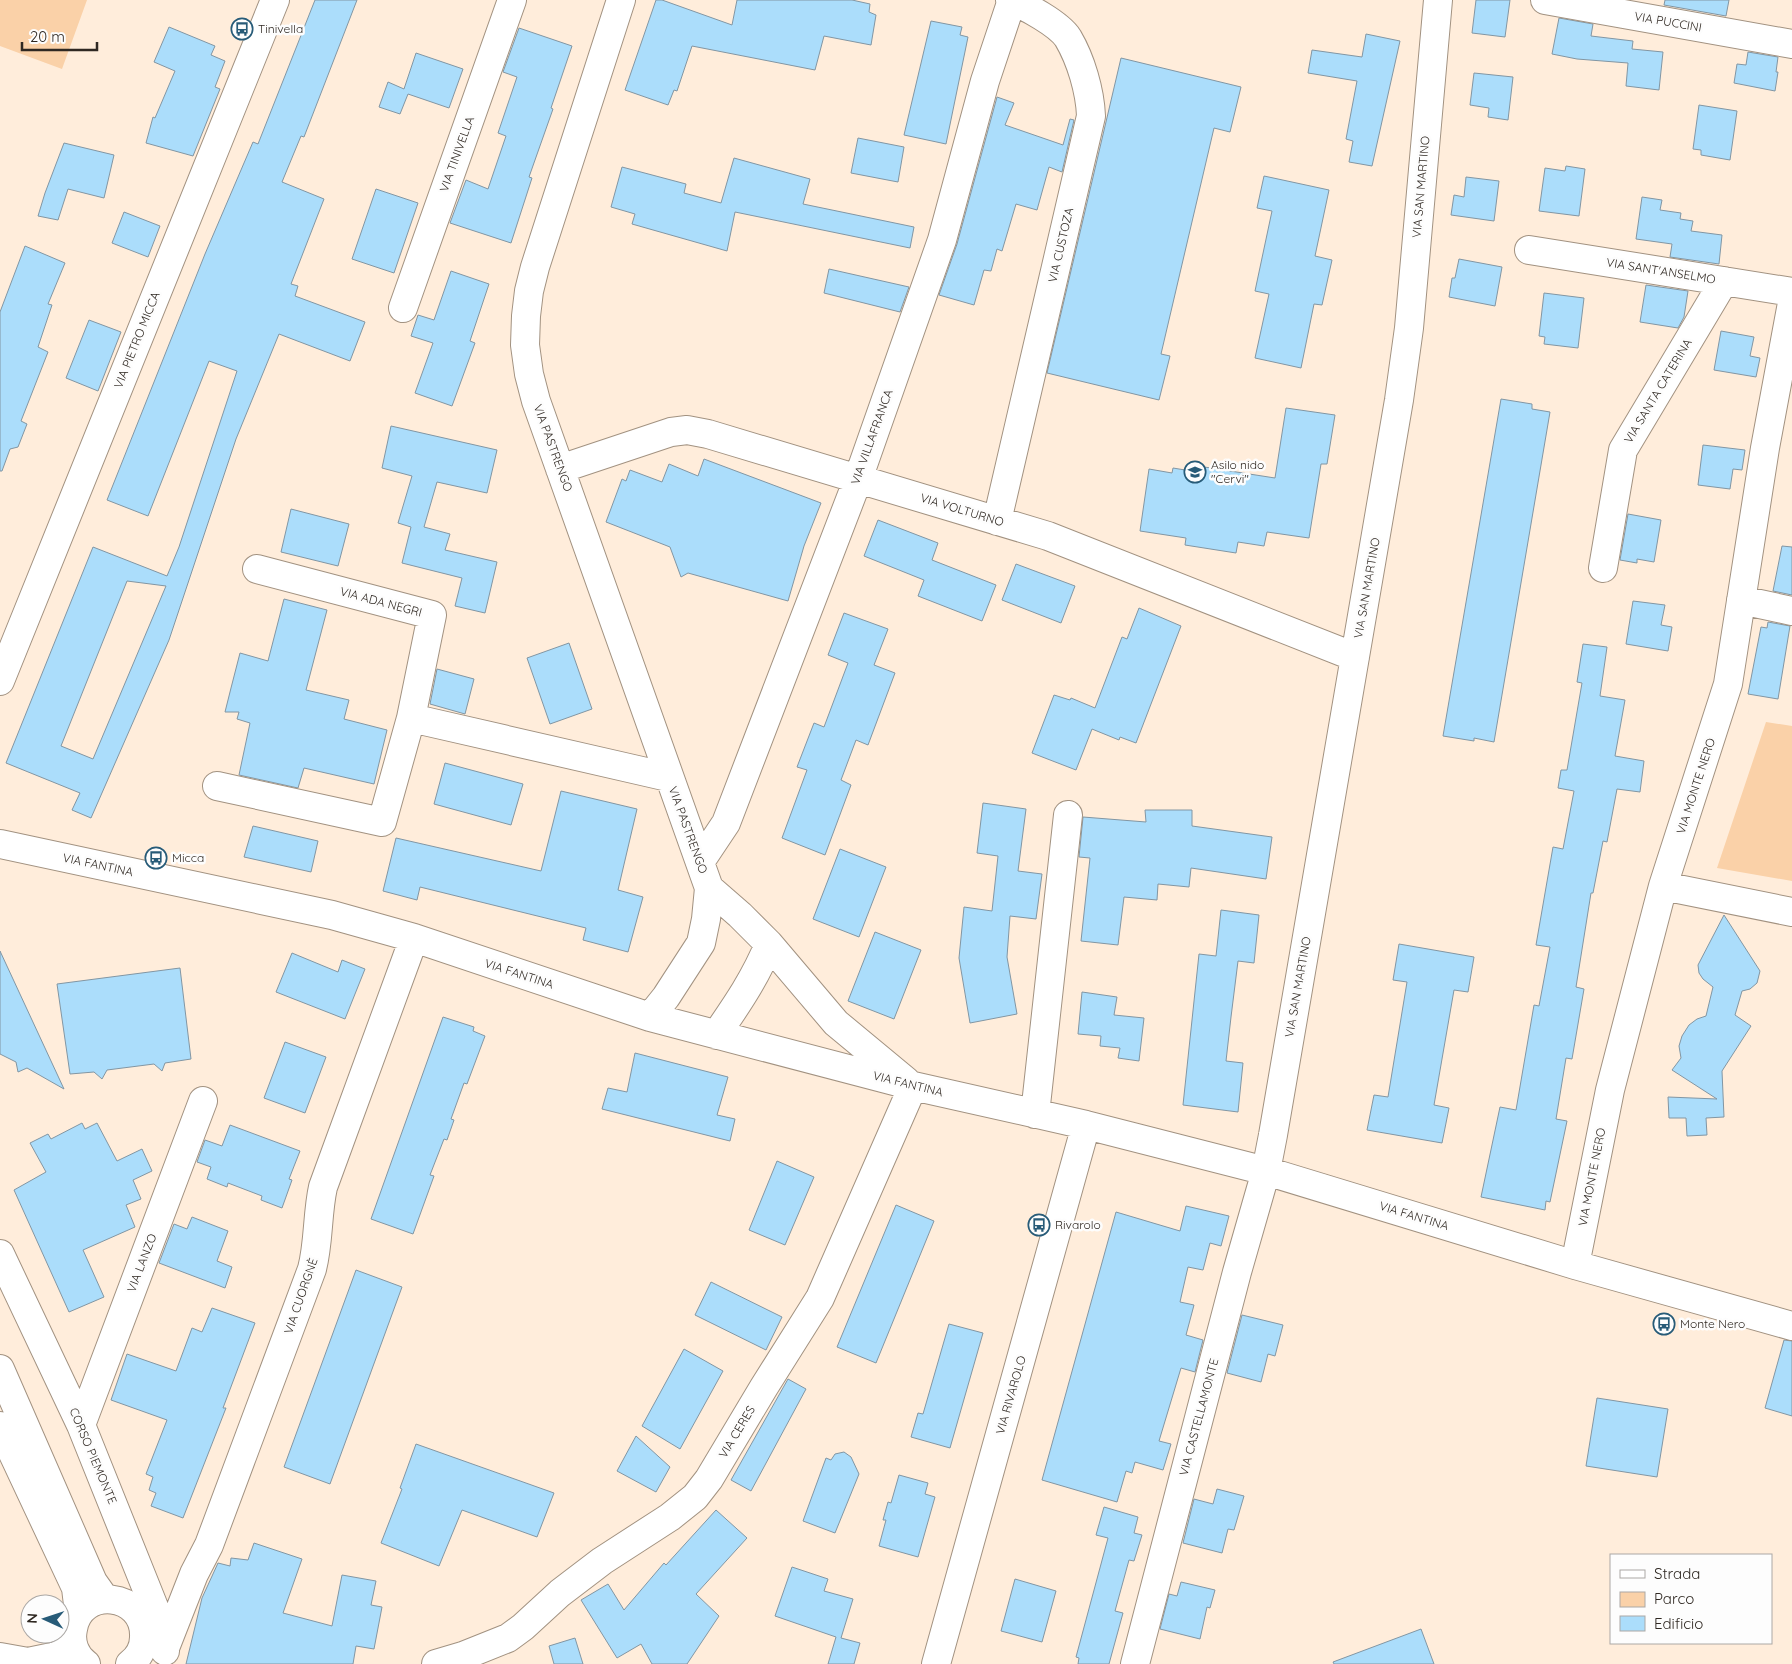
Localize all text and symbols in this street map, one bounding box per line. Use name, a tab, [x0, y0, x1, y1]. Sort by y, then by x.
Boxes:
street label: VIA PUCCINI	[1633, 8, 1703, 35]
bus stop icon: Tinivella	[230, 17, 254, 41]
scale bar	[22, 20, 98, 52]
place label: Tinivella	[258, 21, 303, 36]
text: 20 m	[30, 27, 65, 46]
street label: VIA TINIVELLA	[436, 114, 477, 194]
street label: VIA SAN MARTINO	[1409, 135, 1432, 239]
street label: VIA CUSTOZA	[1045, 206, 1076, 284]
street label: VIA SANT'ANSELMO	[1605, 254, 1717, 287]
street label: VIA PIETRO MICCA	[110, 289, 163, 390]
street label: VIA SANTA CATERINA	[1620, 335, 1695, 446]
street label: VIA VILLAFRANCA	[847, 387, 896, 487]
street label: VIA PASTRENGO	[531, 402, 576, 493]
place label: Asilo nido "Cervi"	[1211, 457, 1264, 486]
school or university icon: Asilo nido "Cervi"	[1183, 460, 1207, 484]
street label: VIA VOLTURNO	[919, 490, 1006, 529]
street label: VIA SAN MARTINO	[1350, 536, 1383, 640]
street label: VIA ADA NEGRI	[338, 583, 424, 620]
street label: VIA MONTE NERO	[1673, 736, 1718, 836]
street label: VIA PASTRENGO	[666, 784, 711, 875]
bus stop icon: Micca	[144, 846, 168, 870]
street label: VIA FANTINA	[61, 850, 135, 879]
place label: Micca	[172, 850, 204, 865]
street label: VIA SAN MARTINO	[1281, 935, 1314, 1039]
street label: VIA FANTINA	[483, 955, 556, 992]
street label: VIA FANTINA	[872, 1068, 945, 1100]
street label: VIA MONTE NERO	[1575, 1126, 1608, 1227]
street label: VIA FANTINA	[1378, 1198, 1451, 1233]
bus stop icon: Rivarolo	[1027, 1213, 1051, 1237]
place label: Rivarolo	[1055, 1217, 1101, 1232]
street label: VIA LANZO	[123, 1231, 160, 1294]
street label: VIA CUORGNÈ	[281, 1256, 321, 1336]
bus stop icon: Monte Nero	[1652, 1312, 1676, 1336]
place label: Monte Nero	[1680, 1316, 1745, 1331]
street label: VIA RIVAROLO	[992, 1354, 1029, 1436]
street label: VIA CASTELLAMONTE	[1176, 1356, 1221, 1477]
street label: VIA CERES	[715, 1403, 758, 1461]
street label: CORSO PIEMONTE	[66, 1405, 121, 1506]
legend	[1610, 1554, 1772, 1644]
text: Strada	[1654, 1564, 1700, 1583]
text: Parco	[1654, 1589, 1694, 1608]
north arrow	[20, 1594, 70, 1644]
text: N	[23, 1613, 41, 1624]
text: Edificio	[1654, 1614, 1703, 1633]

